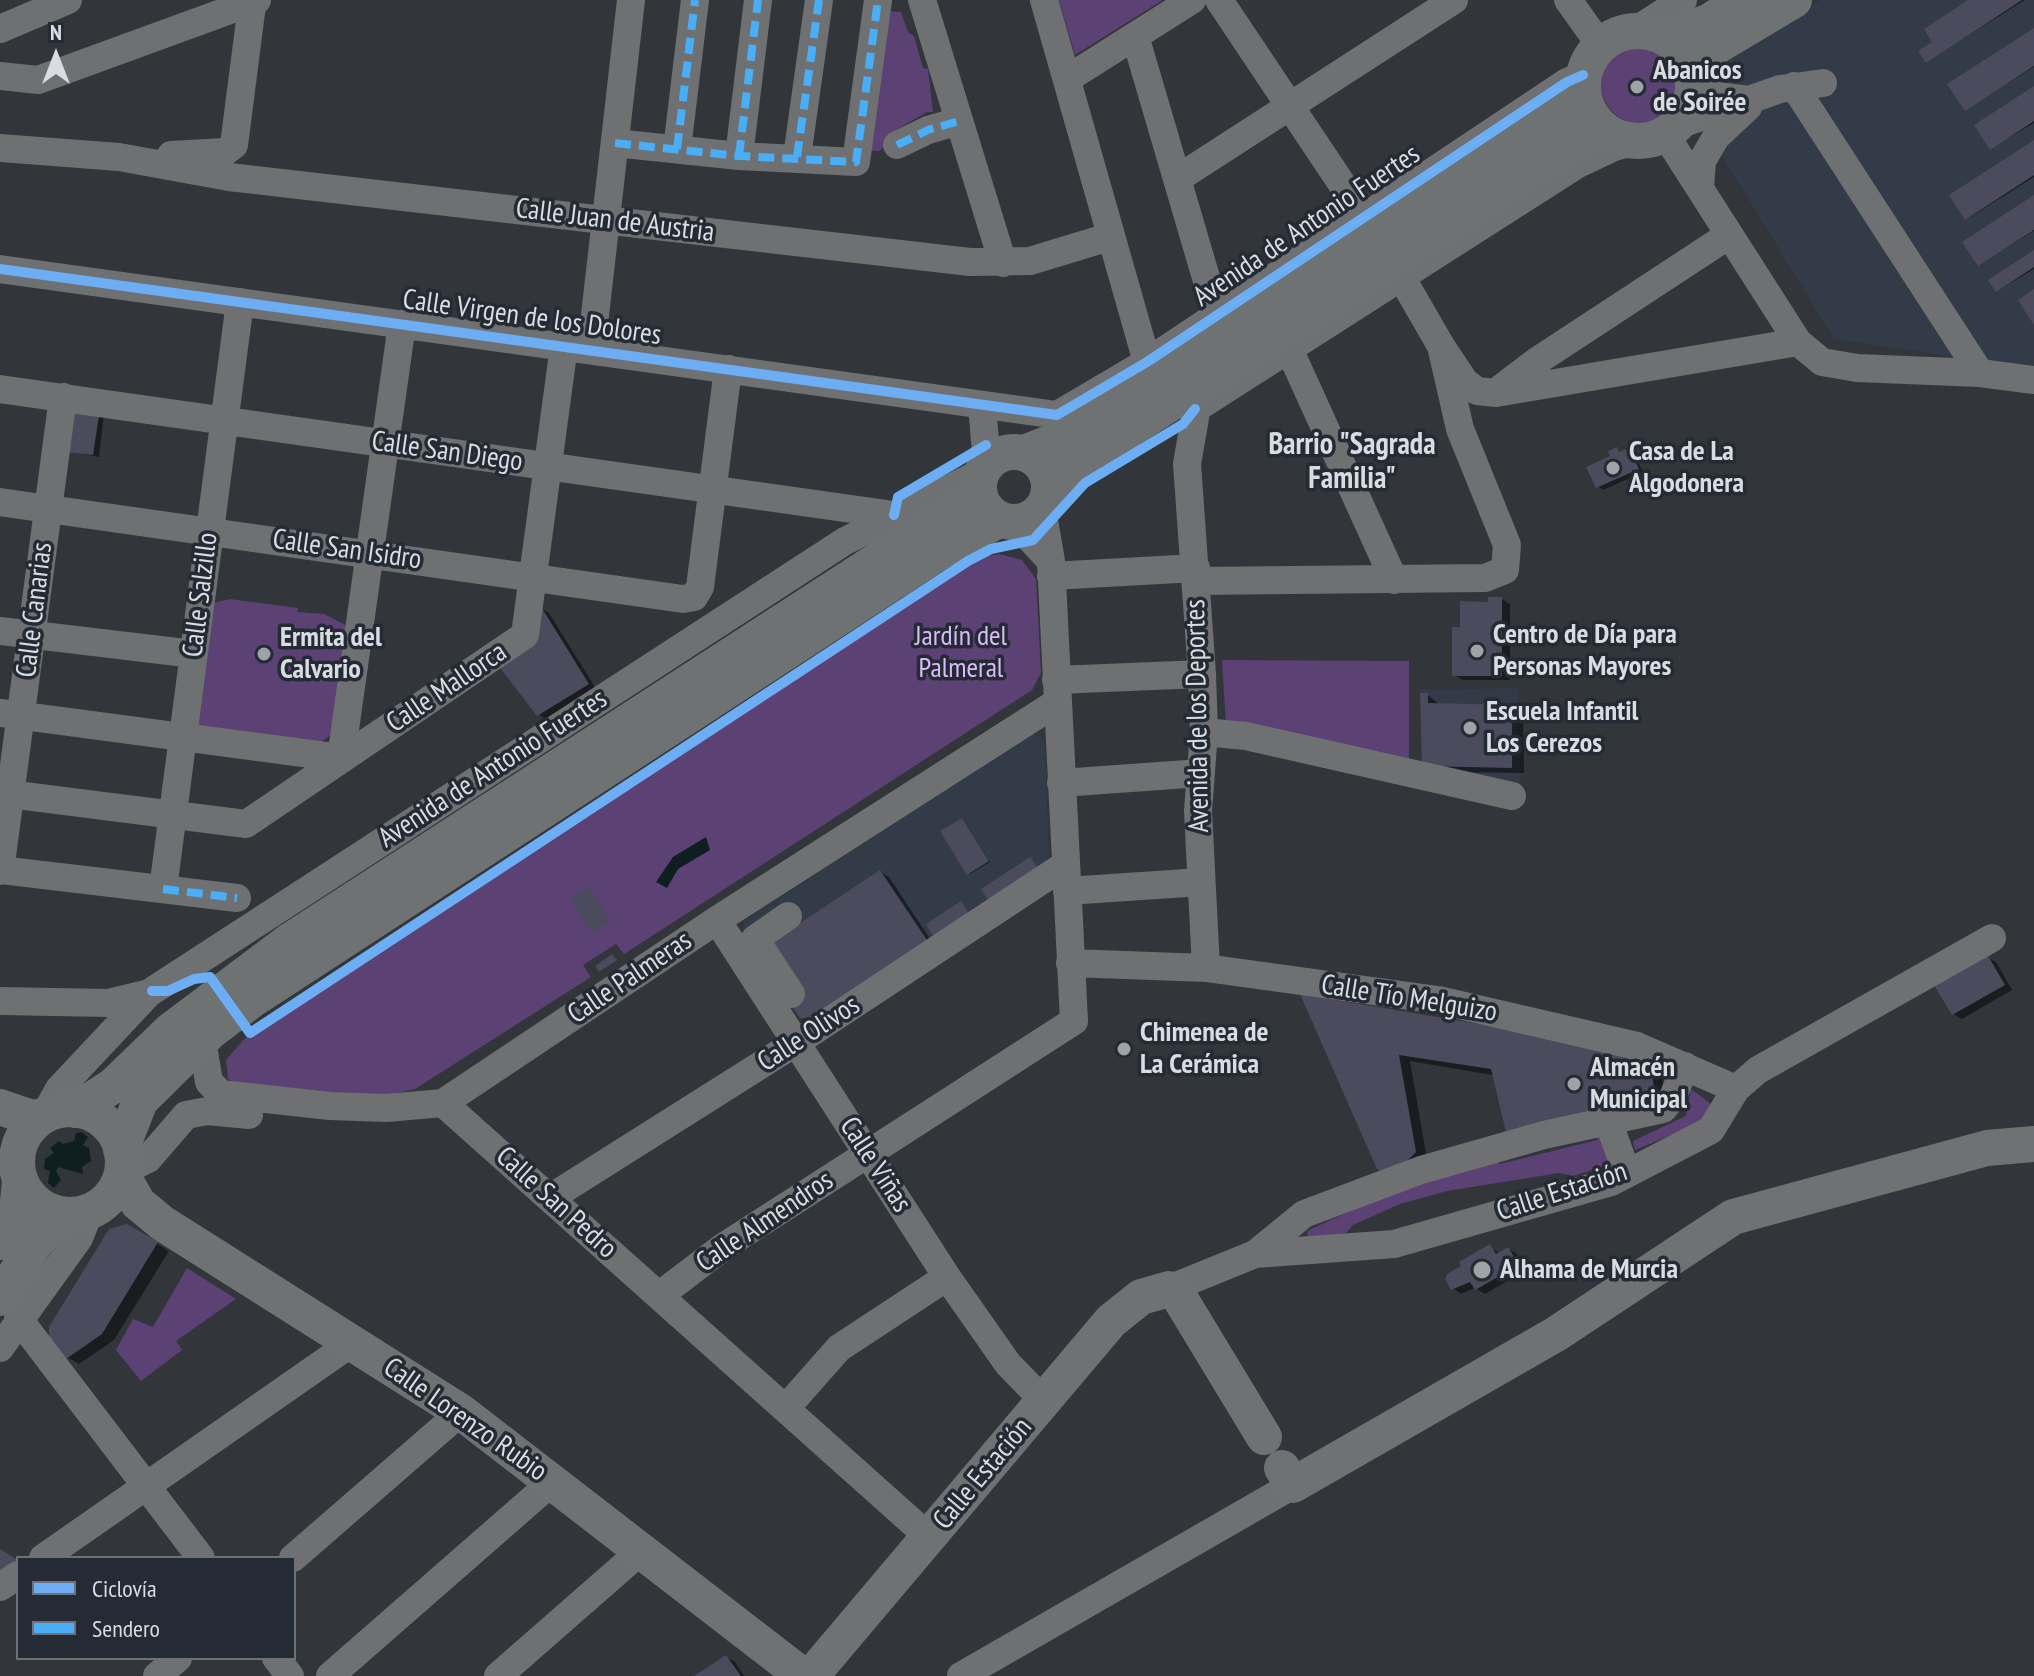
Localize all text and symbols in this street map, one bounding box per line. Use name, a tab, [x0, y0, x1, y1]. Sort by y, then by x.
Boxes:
north arrow	[16, 16, 96, 96]
text: N	[50, 18, 62, 46]
place label: Abanicos de Soirée	[1653, 54, 1746, 120]
marker: Abanicos de Soirée	[1628, 78, 1646, 96]
street label: Avenida de Antonio Fuertes	[1187, 138, 1427, 314]
street label: Calle Juan de Austria	[514, 192, 716, 250]
street label: Calle Virgen de los Dolores	[401, 283, 663, 353]
street label: Calle San Diego	[369, 425, 525, 479]
district label: Barrio "Sagrada Familia"	[1268, 427, 1436, 498]
place label: Casa de La Algodonera	[1629, 435, 1744, 501]
marker: Casa de La Algodonera	[1604, 459, 1622, 477]
street label: Calle San Isidro	[271, 523, 423, 577]
street label: Calle Salzillo	[177, 531, 225, 659]
street label: Calle Canarias	[10, 541, 60, 679]
street label: Avenida de los Deportes	[1179, 599, 1217, 833]
place label: Centro de Día para Personas Mayores	[1493, 618, 1677, 684]
park label: Jardín del Palmeral	[915, 620, 1007, 686]
place label: Ermita del Calvario	[280, 621, 382, 687]
street label: Calle Mallorca	[381, 636, 513, 740]
marker: Centro de Día para Personas Mayores	[1468, 642, 1486, 660]
marker: Ermita del Calvario	[255, 645, 273, 663]
street label: Avenida de Antonio Fuertes	[372, 683, 614, 855]
place label: Escuela Infantil Los Cerezos	[1486, 695, 1638, 761]
marker: Escuela Infantil Los Cerezos	[1461, 719, 1479, 737]
street label: Calle Palmeras	[562, 924, 698, 1032]
street label: Calle Tío Melguizo	[1319, 969, 1499, 1029]
street label: Calle Olivos	[752, 989, 866, 1079]
place label: Chimenea de La Cerámica	[1140, 1016, 1269, 1082]
marker: Chimenea de La Cerámica	[1115, 1040, 1133, 1058]
place label: Almacén Municipal	[1590, 1051, 1687, 1117]
marker: Almacén Municipal	[1565, 1075, 1583, 1093]
street label: Calle Viñas	[832, 1111, 918, 1219]
street label: Calle San Pedro	[489, 1140, 623, 1266]
street label: Calle Estación	[1493, 1155, 1631, 1229]
street label: Calle Almendros	[690, 1164, 840, 1280]
place label: Alhama de Murcia	[1500, 1253, 1678, 1287]
marker: Alhama de Murcia	[1471, 1259, 1493, 1281]
street label: Calle Lorenzo Rubio	[377, 1351, 553, 1489]
street label: Calle Estación	[927, 1411, 1039, 1537]
legend	[16, 1556, 296, 1660]
text: Ciclovía	[92, 1573, 157, 1604]
text: Sendero	[92, 1613, 160, 1644]

